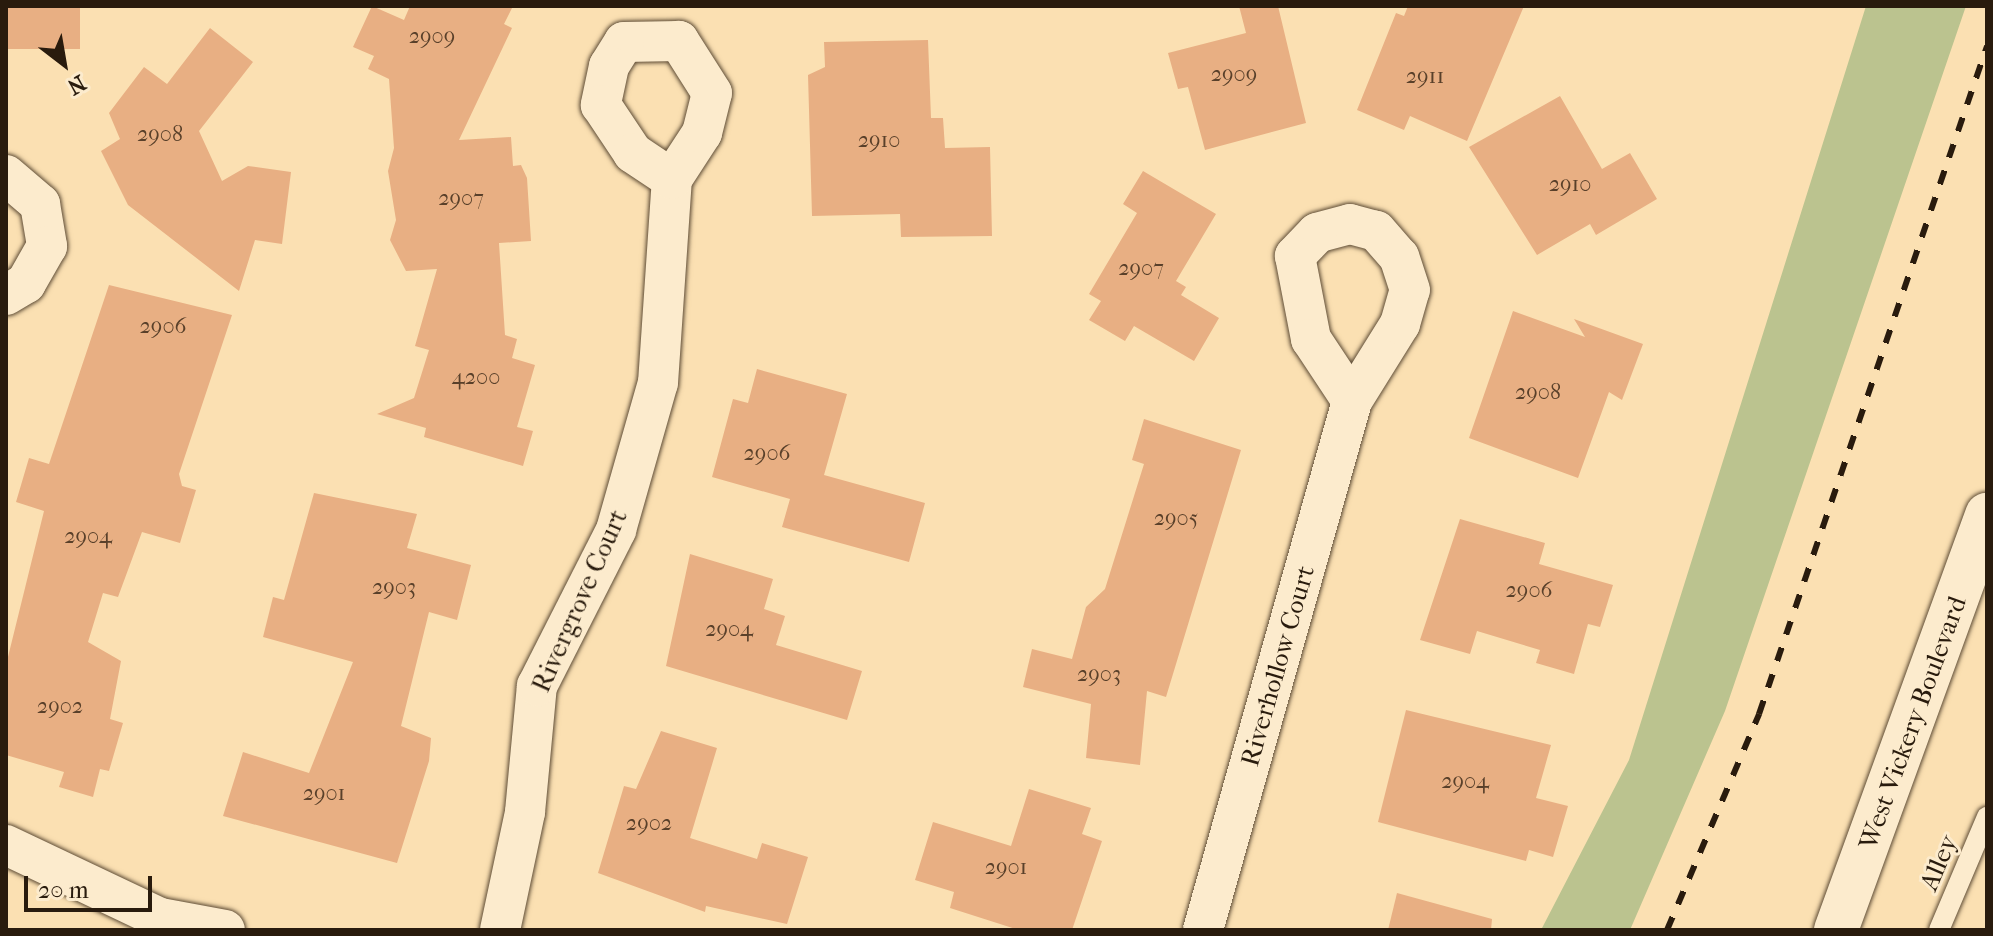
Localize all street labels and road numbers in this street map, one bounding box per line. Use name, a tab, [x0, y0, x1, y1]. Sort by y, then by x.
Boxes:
street label: Rivergrove Court	[526, 505, 634, 697]
street label: Riverhollow Court	[1234, 562, 1322, 770]
street label: West Vickery Boulevard	[1853, 592, 1973, 854]
street label: Alley	[1913, 830, 1965, 896]

